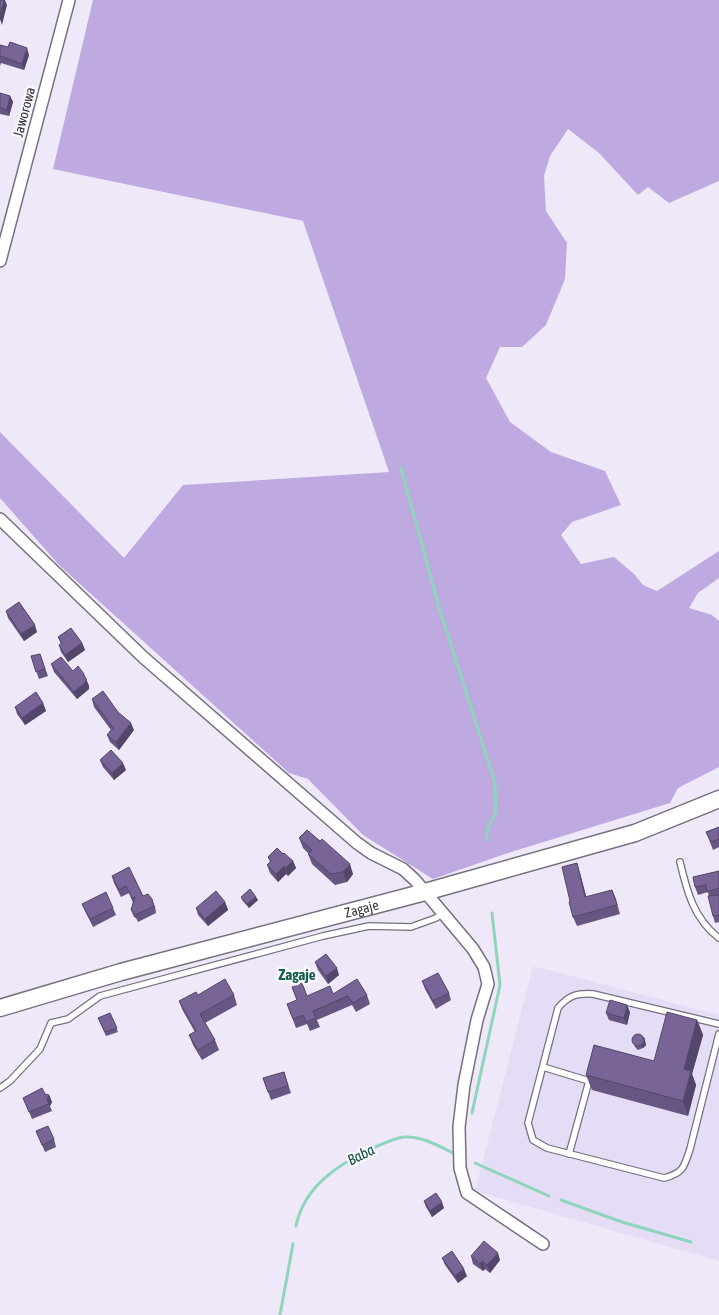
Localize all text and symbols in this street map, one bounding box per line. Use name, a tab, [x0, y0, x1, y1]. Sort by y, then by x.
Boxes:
street label: Jaworowa	[10, 85, 38, 139]
street label: Zagaje	[343, 897, 380, 921]
district label: Zagaje	[278, 966, 316, 983]
water label: Baba	[344, 1141, 377, 1169]

